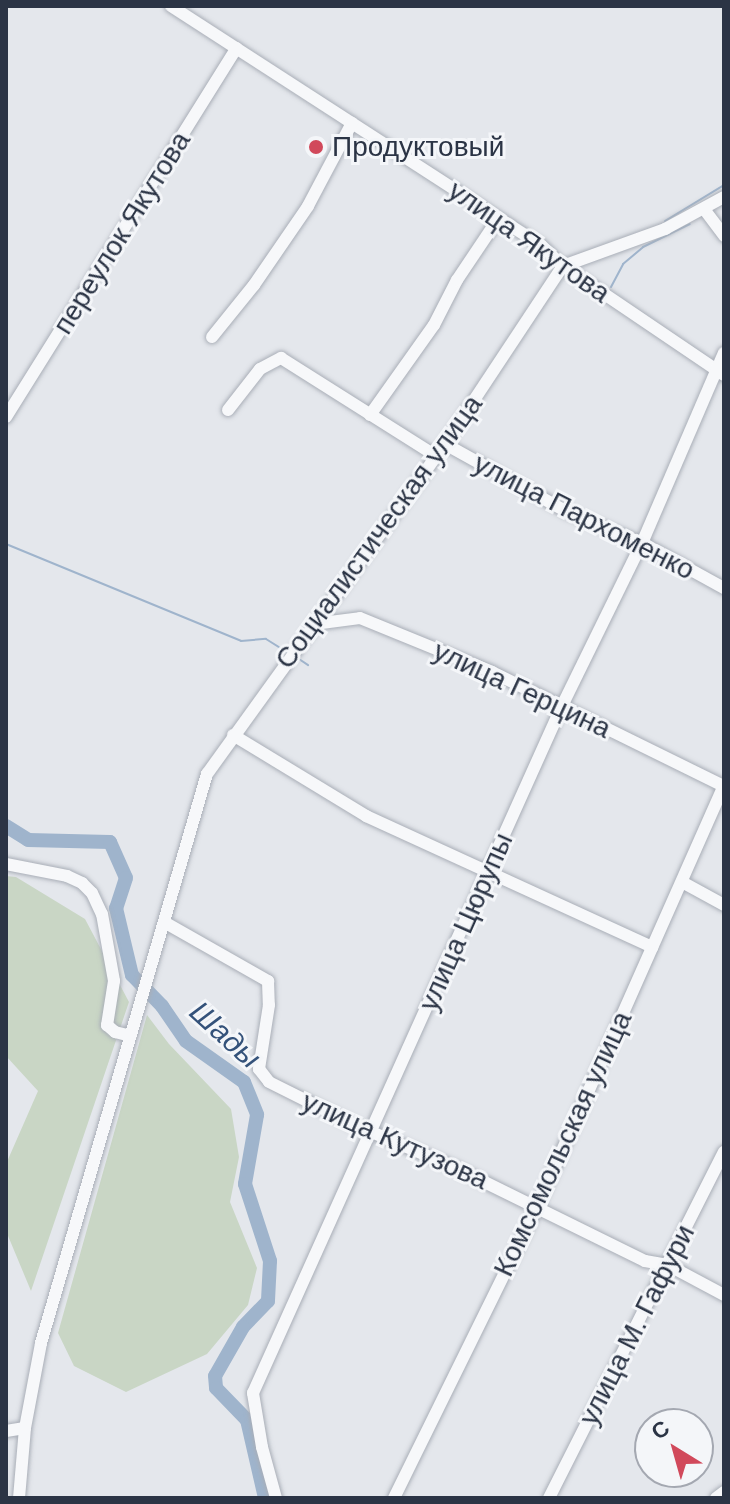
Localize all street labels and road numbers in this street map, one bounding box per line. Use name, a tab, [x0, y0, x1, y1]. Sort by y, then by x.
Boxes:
street label: переулок Якутова	[46, 126, 198, 340]
street label: улица Якутова	[442, 174, 616, 310]
street label: Социалистическая улица	[268, 389, 490, 675]
street label: улица Пархоменко	[468, 447, 700, 587]
street label: улица Герцина	[428, 634, 616, 746]
street label: улица Цюрупы	[412, 828, 520, 1016]
street label: Комсомольская улица	[487, 1006, 639, 1282]
street label: улица Кутузова	[297, 1085, 493, 1197]
street label: улица М. Гафури	[572, 1219, 702, 1431]

